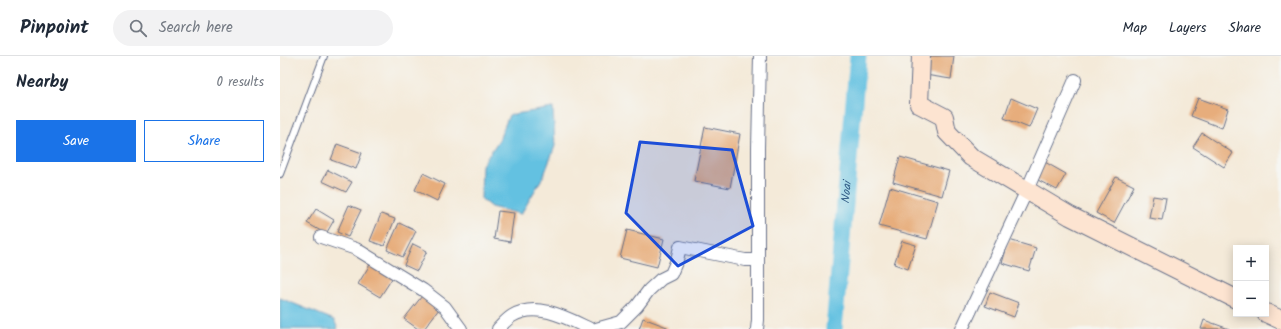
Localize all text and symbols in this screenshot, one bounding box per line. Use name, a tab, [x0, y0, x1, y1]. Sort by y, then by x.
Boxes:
search box	[113, 10, 393, 46]
text: Pinpoint	[20, 13, 89, 43]
text: Search here	[159, 16, 233, 40]
icon: search	[127, 17, 149, 39]
text: Map	[1123, 17, 1147, 39]
text: Layers	[1169, 17, 1207, 39]
text: Share	[1229, 17, 1261, 39]
text: Nearby	[16, 69, 68, 96]
text: 0 results	[217, 72, 264, 93]
button: Save	[16, 120, 136, 162]
button: Share	[144, 120, 264, 162]
water label: Noai	[836, 178, 857, 204]
map controls	[1233, 245, 1269, 317]
button: +	[1233, 245, 1269, 281]
button: −	[1233, 281, 1269, 317]

